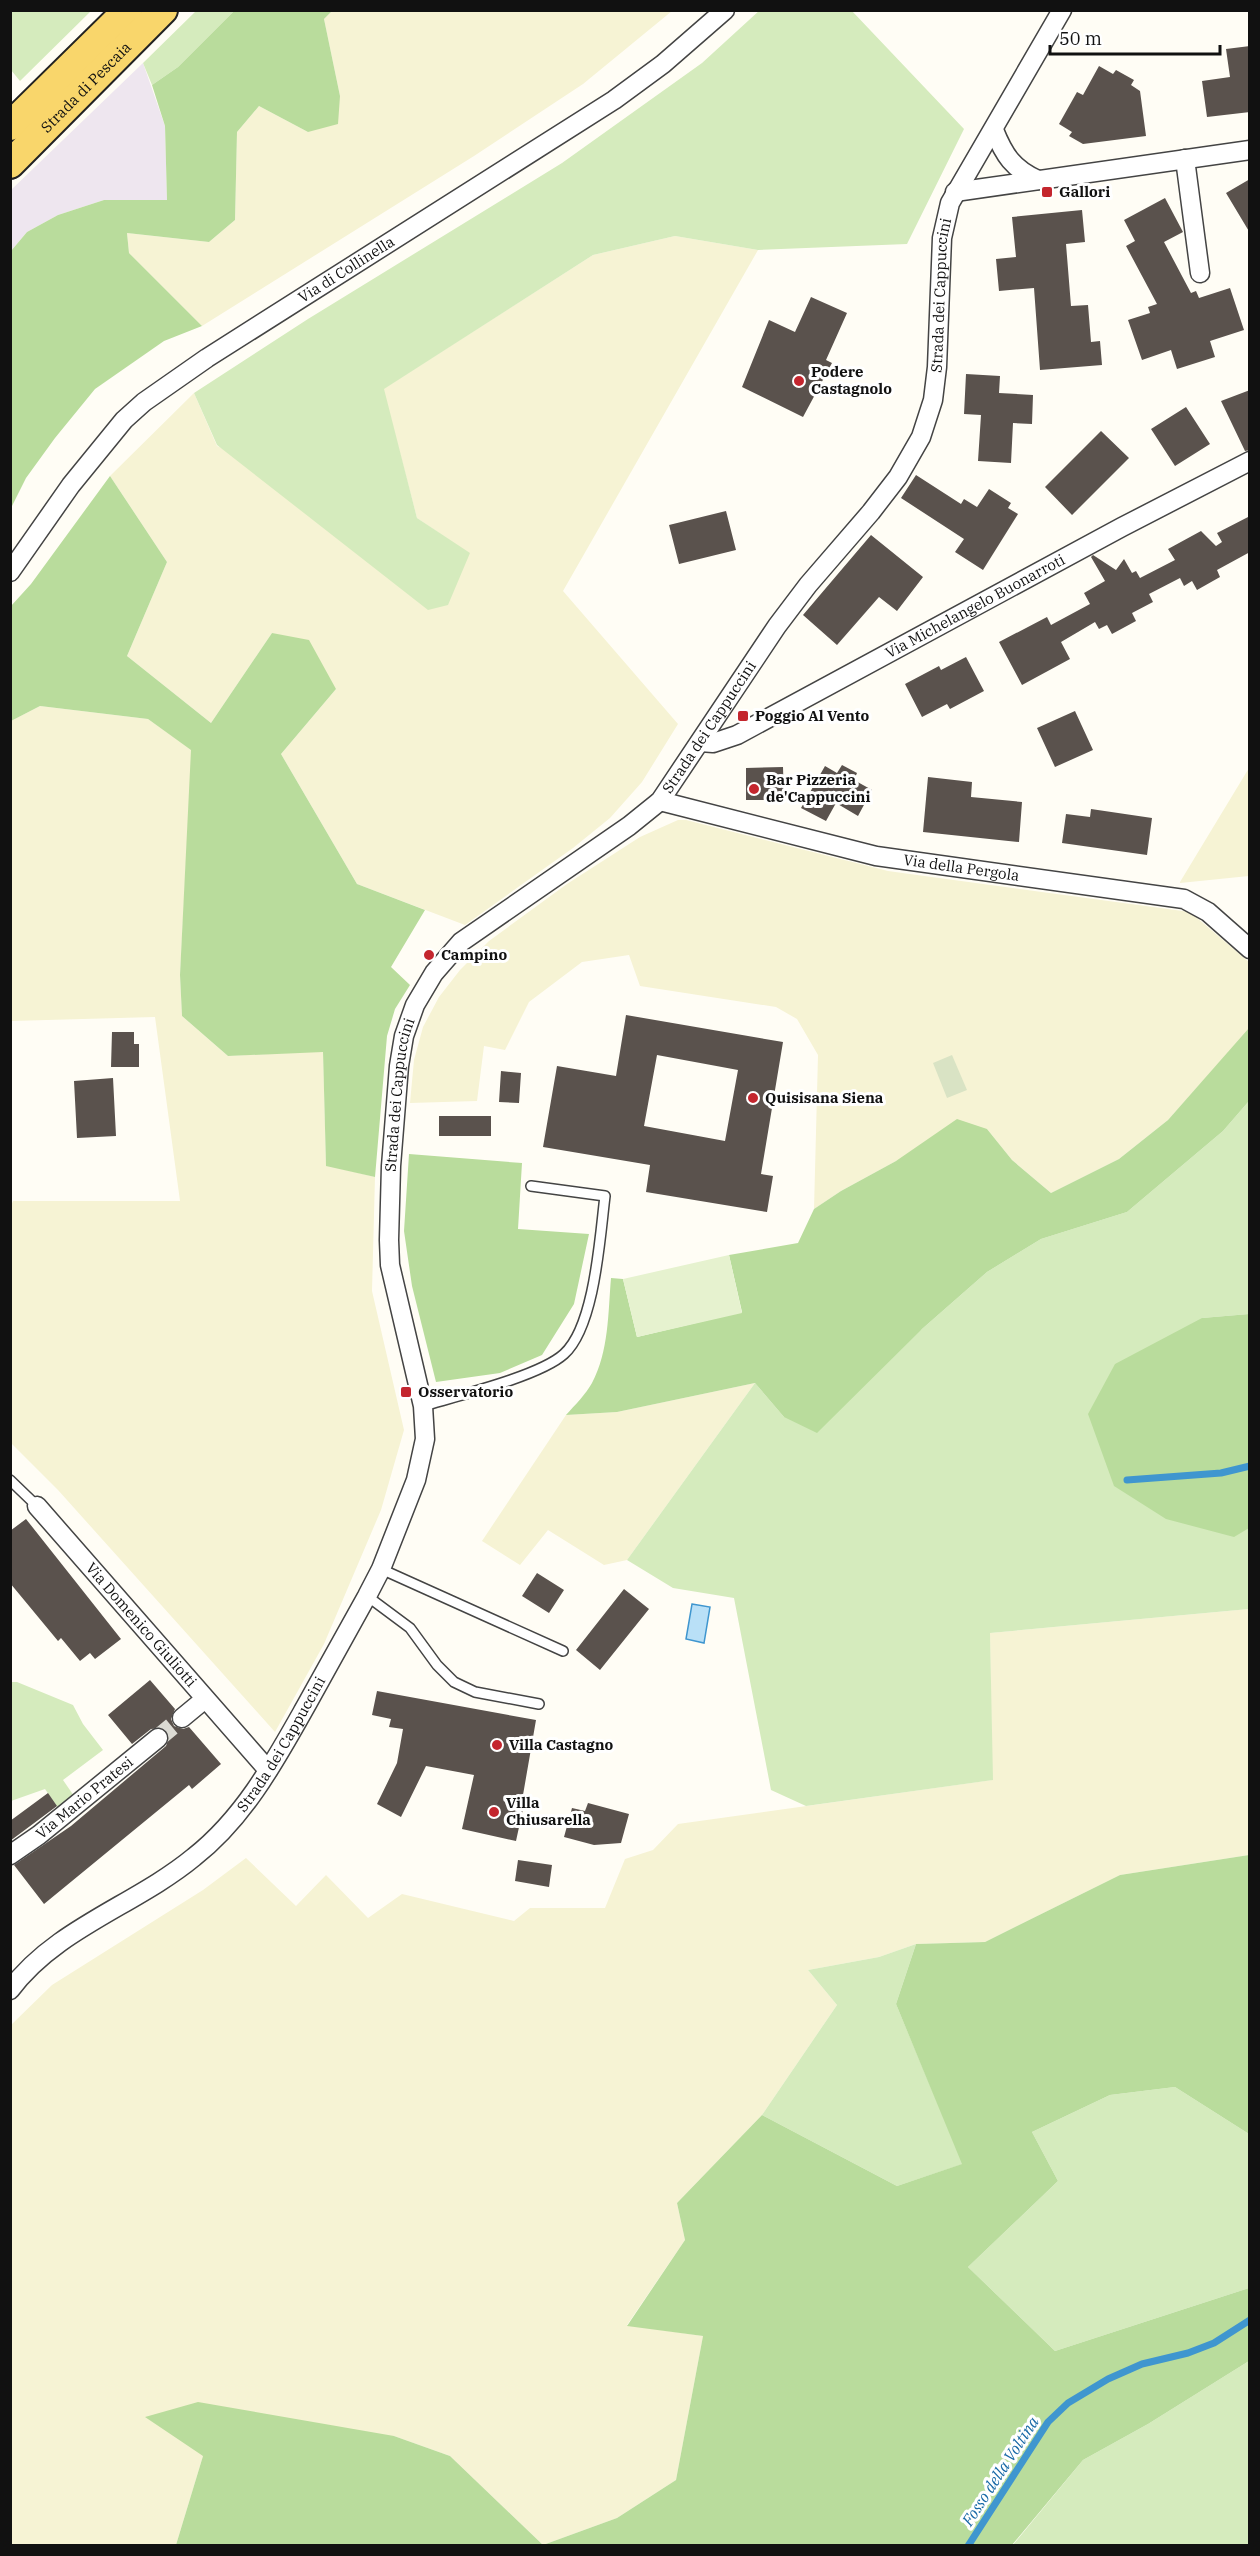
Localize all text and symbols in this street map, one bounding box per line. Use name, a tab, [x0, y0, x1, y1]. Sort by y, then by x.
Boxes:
scale bar	[1050, 18, 1220, 56]
text: 50 m	[1059, 27, 1102, 50]
street label: Strada di Pescaia	[37, 38, 135, 136]
place label: Gallori	[1059, 182, 1110, 201]
marker: Gallori	[1040, 185, 1054, 199]
street label: Strada dei Cappuccini	[926, 216, 955, 374]
street label: Via di Collinella	[295, 232, 398, 307]
place label: Podere Castagnolo	[811, 362, 892, 398]
marker: Podere Castagnolo	[792, 374, 806, 388]
street label: Via Michelangelo Buonarroti	[882, 550, 1068, 662]
street label: Strada dei Cappuccini	[658, 657, 760, 797]
place label: Poggio Al Vento	[755, 706, 869, 725]
marker: Poggio Al Vento	[736, 709, 750, 723]
place label: Bar Pizzeria de'Cappuccini	[766, 770, 871, 806]
marker: Bar Pizzeria de'Cappuccini	[747, 782, 761, 796]
street label: Via della Pergola	[902, 850, 1021, 885]
place label: Campino	[441, 945, 507, 964]
marker: Campino	[422, 948, 436, 962]
street label: Strada dei Cappuccini	[381, 1015, 419, 1172]
place label: Quisisana Siena	[765, 1088, 884, 1107]
marker: Quisisana Siena	[746, 1091, 760, 1105]
place label: Osservatorio	[418, 1382, 513, 1401]
marker: Osservatorio	[399, 1385, 413, 1399]
street label: Via Domenico Giuliotti	[82, 1558, 201, 1691]
street label: Strada dei Cappuccini	[233, 1673, 329, 1816]
place label: Villa Castagno	[509, 1735, 614, 1754]
marker: Villa Castagno	[490, 1738, 504, 1752]
street label: Via Mario Pratesi	[32, 1752, 137, 1843]
place label: Villa Chiusarella	[506, 1793, 591, 1829]
marker: Villa Chiusarella	[487, 1805, 501, 1819]
water label: Fosso della Voltina	[957, 2412, 1043, 2530]

